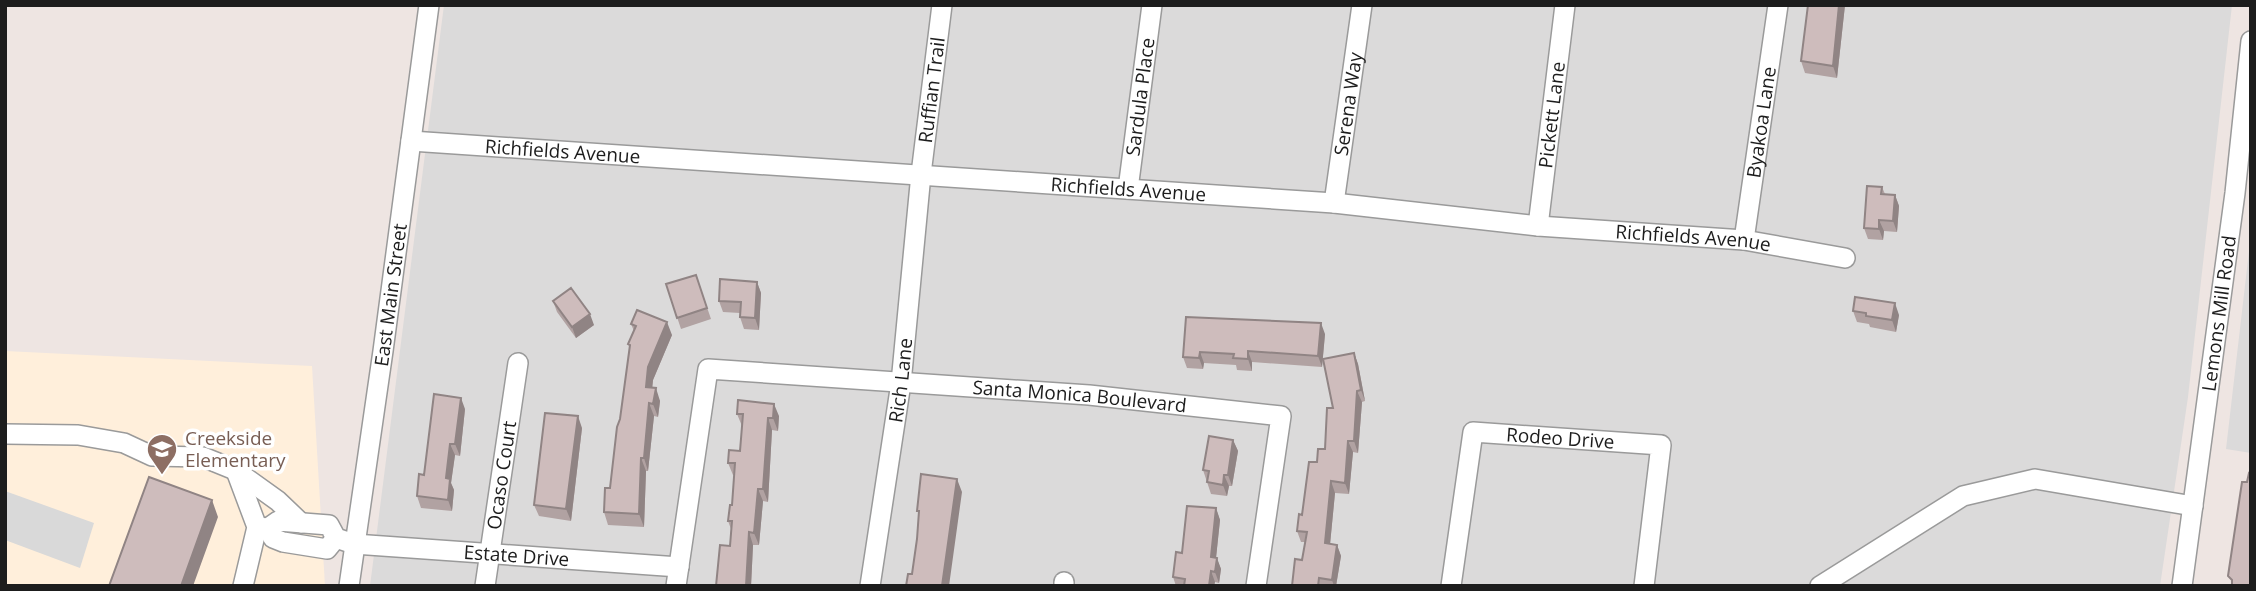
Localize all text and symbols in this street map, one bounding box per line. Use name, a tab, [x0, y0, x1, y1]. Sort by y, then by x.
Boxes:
street label: Ruffian Trail	[912, 36, 951, 144]
street label: Sardula Place	[1119, 36, 1161, 157]
street label: Serena Way	[1328, 50, 1368, 157]
street label: Pickett Lane	[1532, 60, 1571, 170]
street label: Byakoa Lane	[1740, 65, 1782, 180]
street label: Richfields Avenue	[484, 133, 641, 169]
street label: Richfields Avenue	[1050, 171, 1207, 207]
street label: Richfields Avenue	[1615, 218, 1773, 258]
street label: East Main Street	[368, 222, 413, 368]
street label: Lemons Mill Road	[2195, 234, 2242, 393]
street label: Rich Lane	[882, 337, 918, 424]
street label: Santa Monica Boulevard	[972, 374, 1188, 419]
street label: Ocaso Court	[481, 419, 522, 531]
street label: Rodeo Drive	[1505, 421, 1615, 455]
place label: Creekside Elementary	[185, 425, 286, 473]
school or university icon: Creekside Elementary	[145, 432, 179, 476]
street label: Estate Drive	[463, 539, 570, 572]

